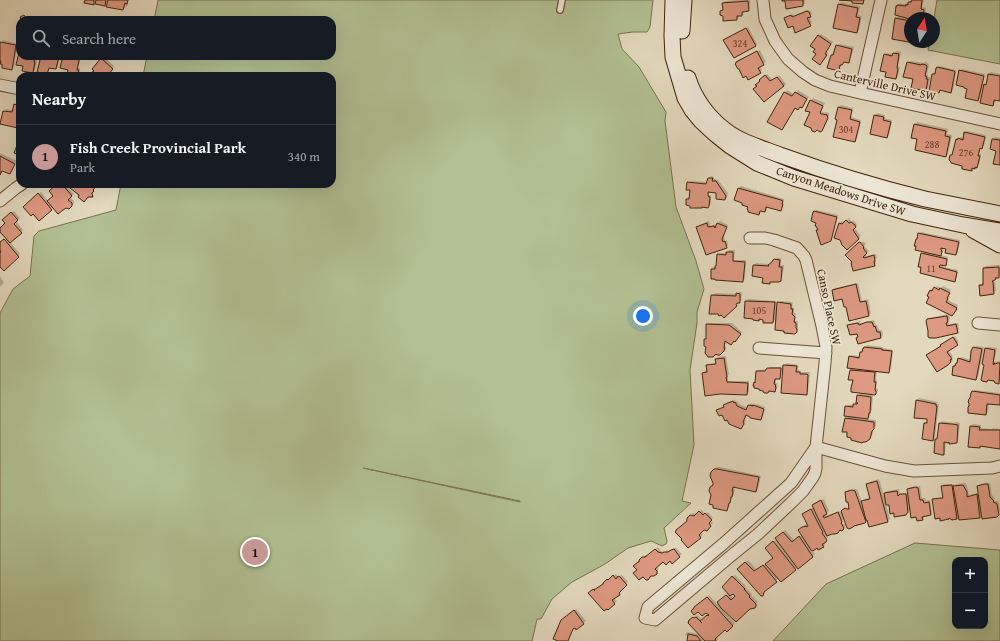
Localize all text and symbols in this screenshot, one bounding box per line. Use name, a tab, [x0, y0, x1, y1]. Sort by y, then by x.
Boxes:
north arrow	[904, 12, 940, 48]
search box	[16, 16, 336, 60]
icon: search	[30, 27, 52, 49]
text: Search here	[62, 28, 136, 49]
house number: 324	[733, 36, 747, 51]
street label: Canterville Drive SW	[833, 65, 938, 105]
text: Nearby	[32, 86, 86, 111]
house number: 304	[839, 122, 853, 137]
text: Fish Creek Provincial Park	[70, 137, 246, 158]
house number: 288	[925, 137, 939, 152]
house number: 276	[959, 145, 973, 160]
text: 1	[42, 147, 48, 166]
text: 340 m	[288, 147, 320, 166]
text: Park	[70, 158, 95, 177]
street label: Canyon Meadows Drive SW	[774, 162, 909, 220]
house number: 11	[926, 261, 936, 276]
street label: Canso Place SW	[813, 267, 846, 347]
house number: 105	[752, 303, 766, 318]
your location	[633, 306, 653, 326]
pin: 1	[242, 537, 268, 567]
map controls	[952, 557, 988, 629]
button: +	[952, 557, 988, 593]
button: −	[952, 593, 988, 629]

